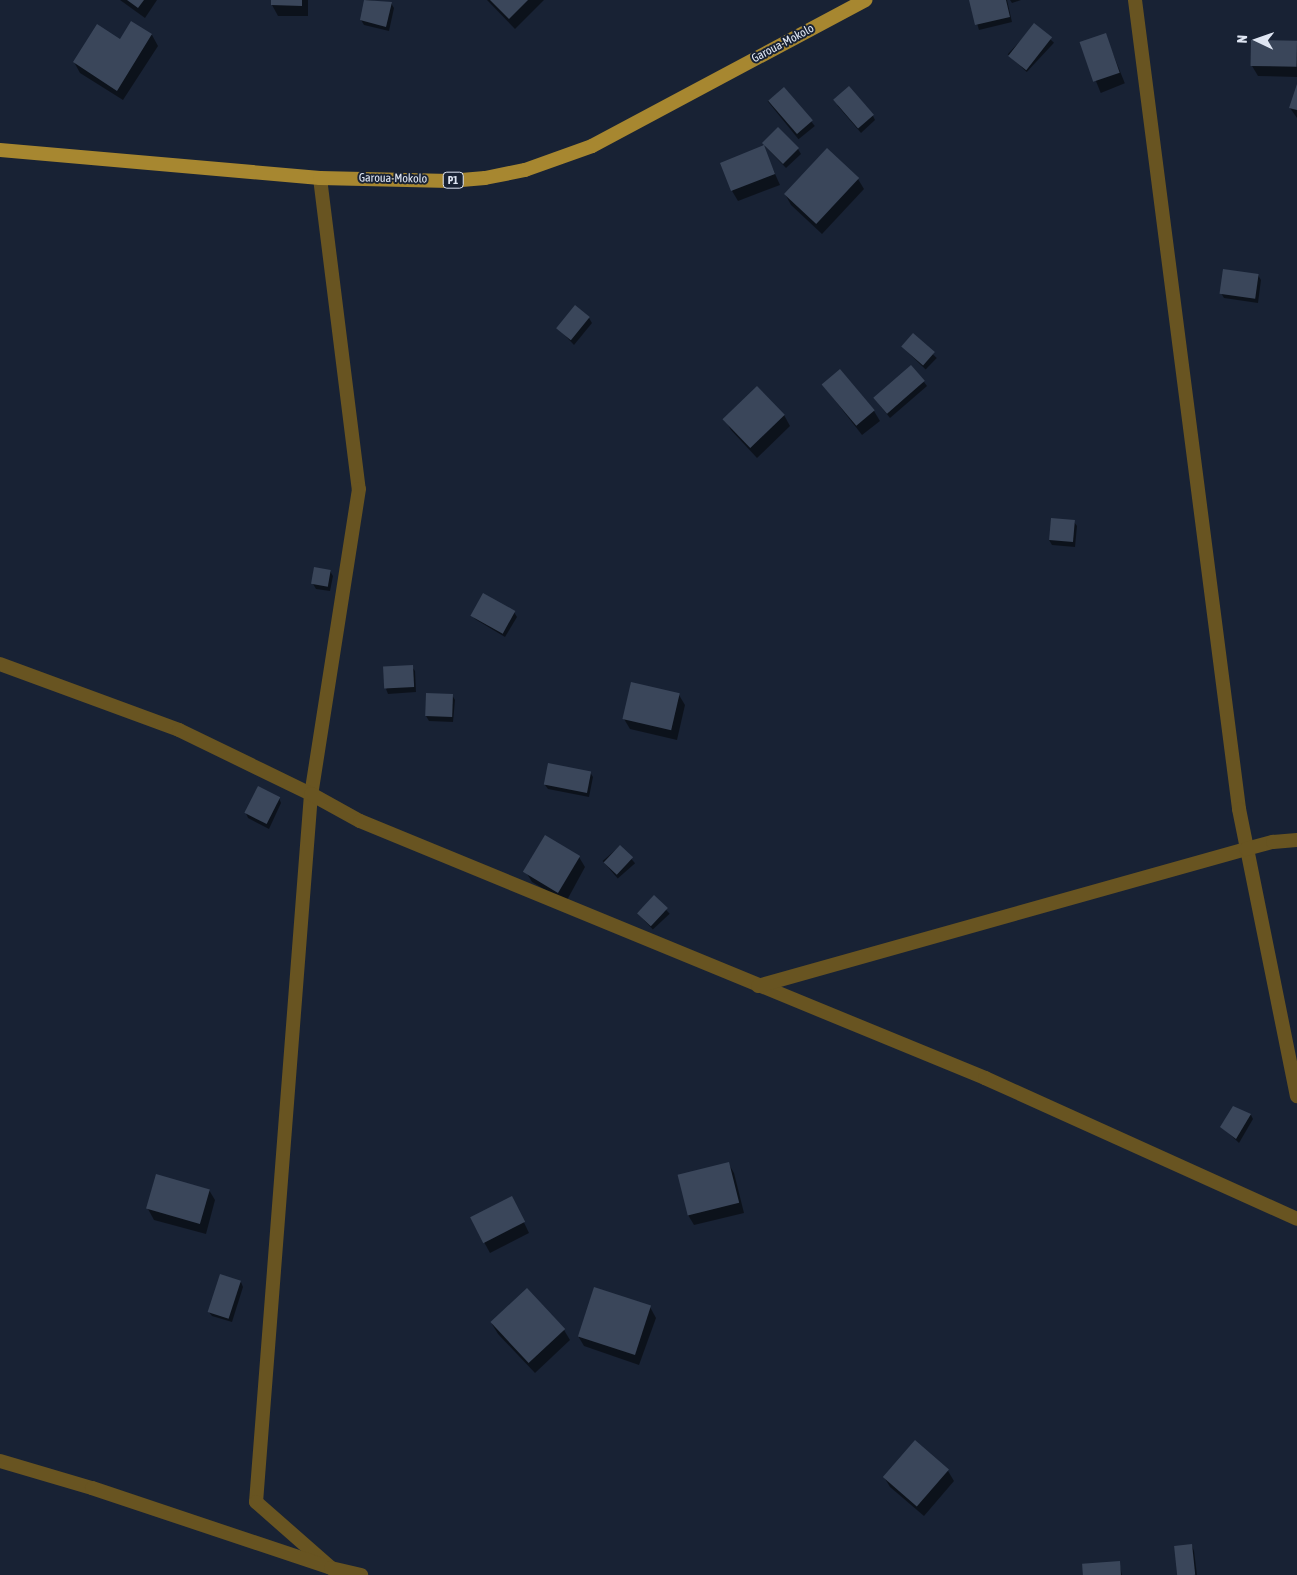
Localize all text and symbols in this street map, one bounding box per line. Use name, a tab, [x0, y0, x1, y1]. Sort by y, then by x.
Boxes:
north arrow	[1232, 15, 1282, 65]
street label: Garoua-Mokolo	[749, 22, 817, 66]
text: N	[1234, 35, 1250, 44]
street label: Garoua-Mokolo	[359, 171, 427, 187]
road number: P1	[442, 172, 464, 188]

